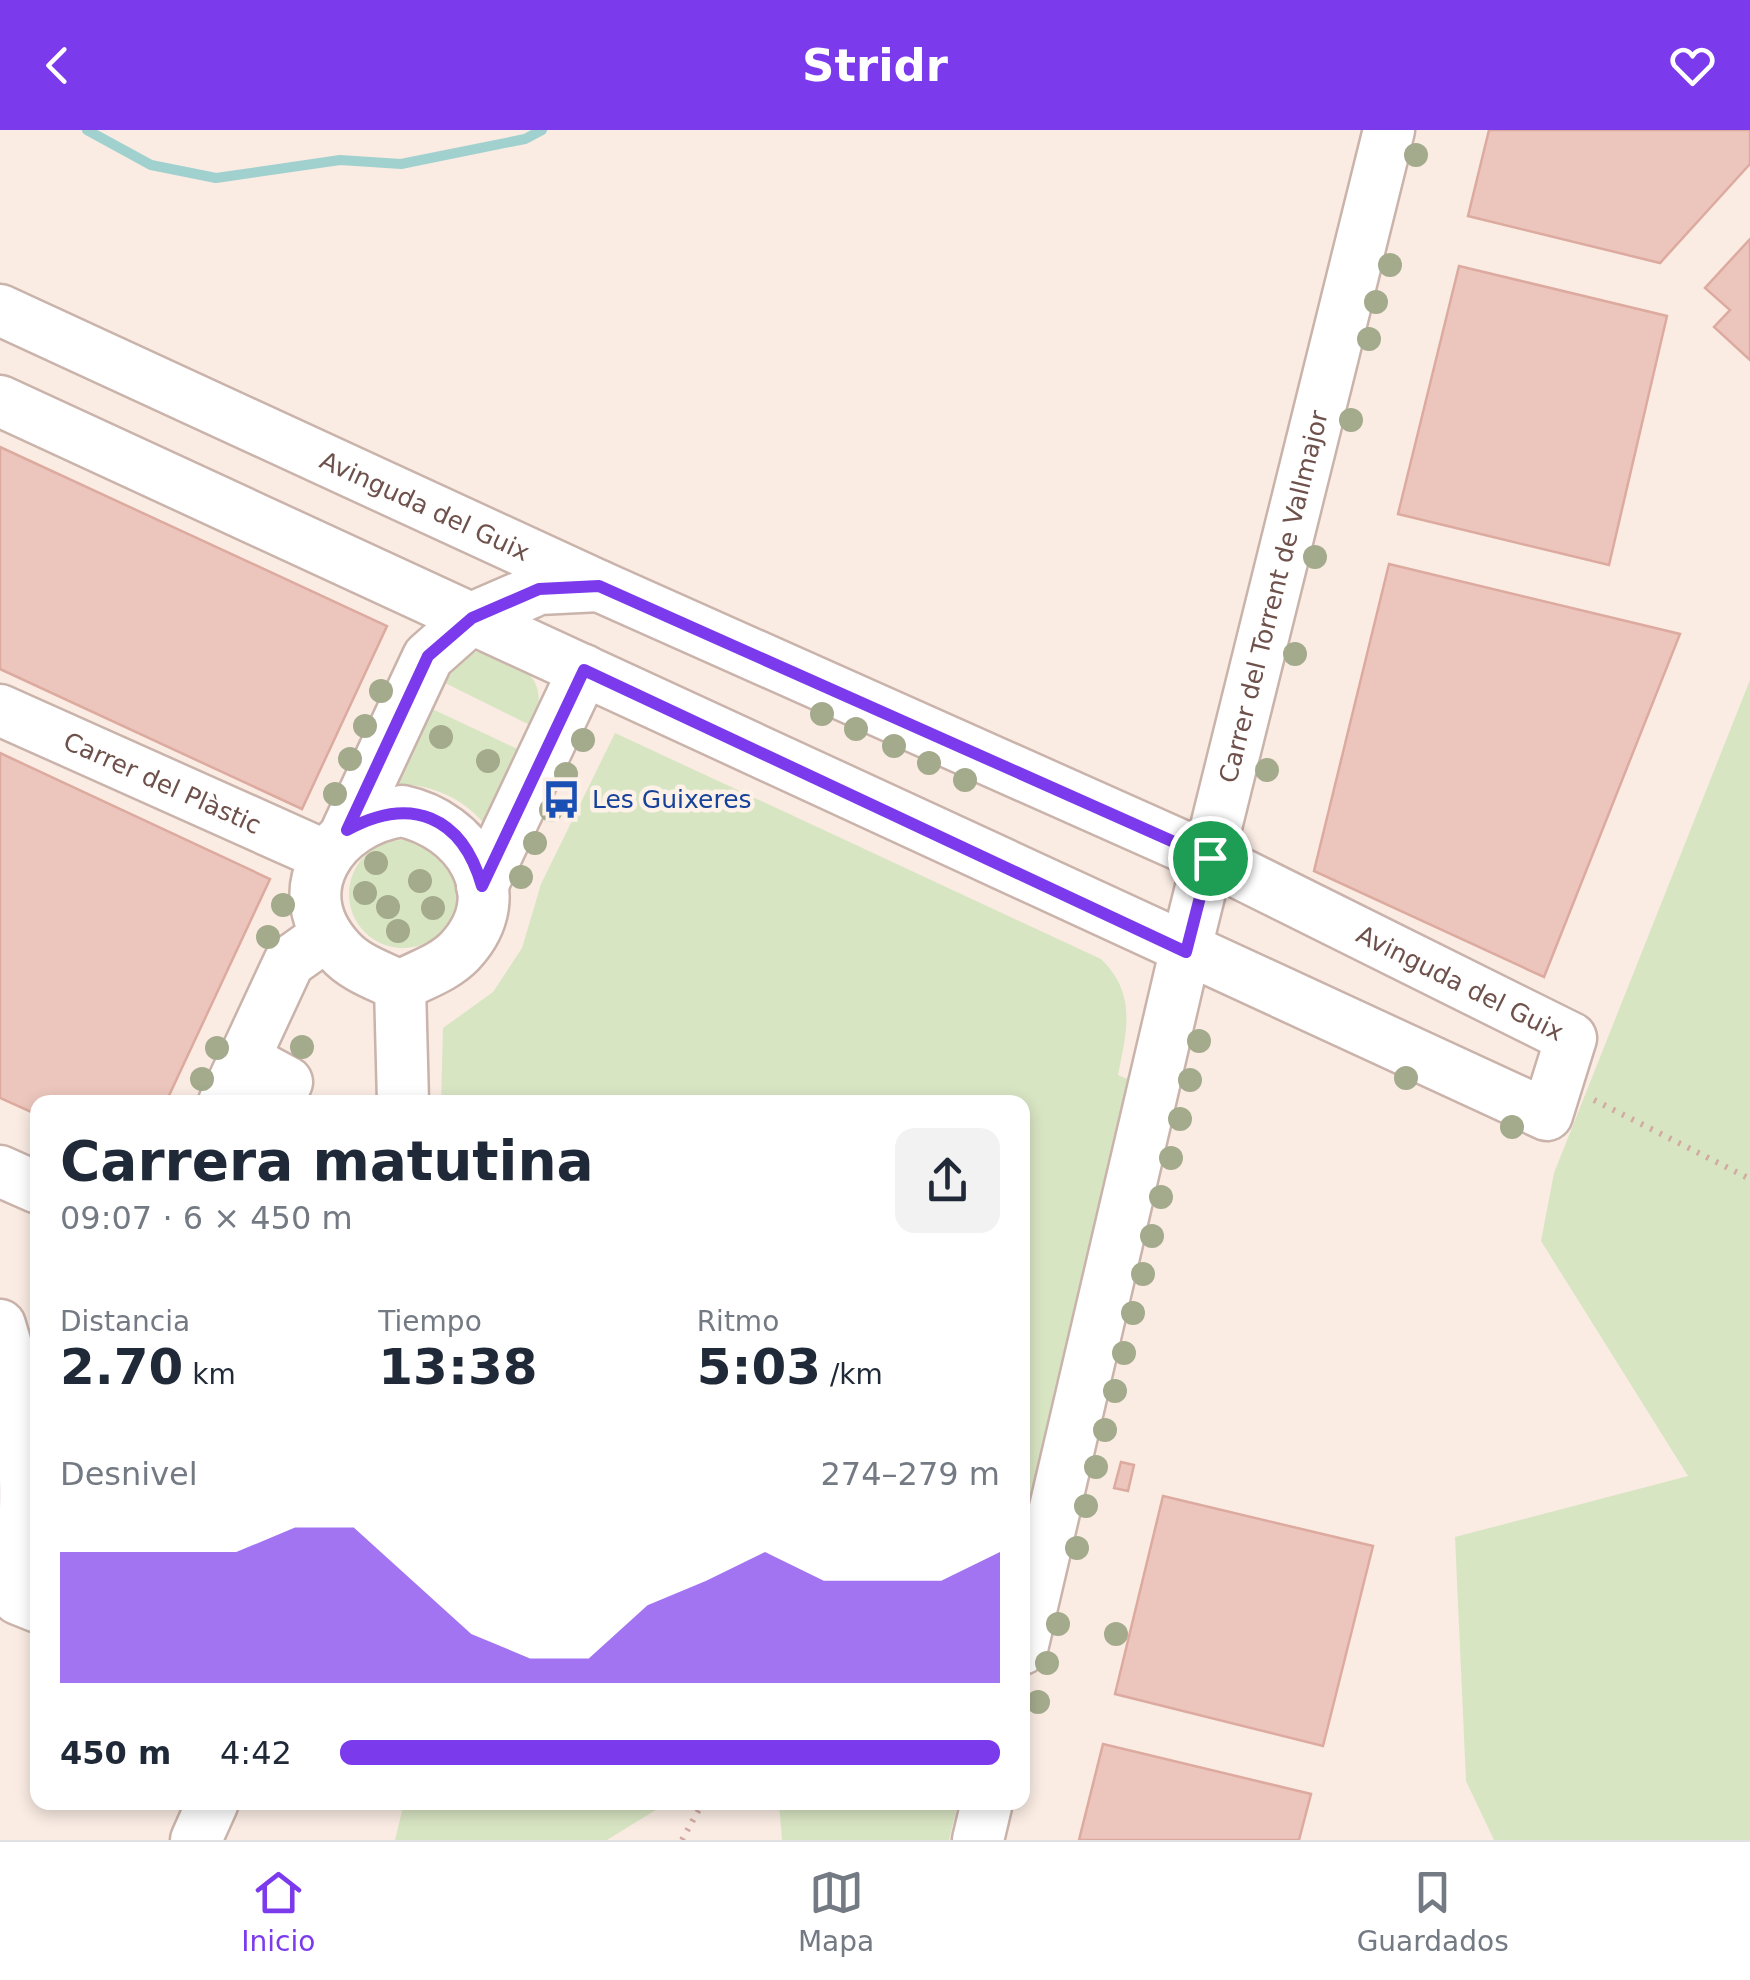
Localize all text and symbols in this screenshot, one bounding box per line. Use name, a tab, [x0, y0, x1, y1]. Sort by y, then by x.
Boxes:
icon: back	[30, 38, 85, 93]
icon: heart	[1665, 38, 1720, 93]
text: Stridr	[802, 39, 948, 92]
street label: Carrer del Torrent de Vallmajor	[1213, 407, 1334, 786]
street label: Avinguda del Guix	[316, 446, 534, 567]
street label: Carrer del Plàstic	[59, 726, 265, 840]
bus stop icon: Les Guixeres	[541, 778, 583, 820]
place label: Les Guixeres	[592, 785, 752, 814]
pin	[1168, 816, 1253, 901]
icon: arrive	[1183, 831, 1238, 886]
street label: Avinguda del Guix	[1352, 920, 1568, 1047]
button: share	[895, 1128, 1000, 1233]
text: Carrera matutina	[60, 1129, 594, 1193]
text: 09:07 · 6 × 450 m	[60, 1199, 353, 1237]
text: Distancia	[60, 1305, 190, 1338]
text: Tiempo	[378, 1305, 482, 1338]
text: Ritmo	[697, 1305, 779, 1338]
text: 2.70	[60, 1338, 183, 1396]
text: 13:38	[378, 1338, 537, 1396]
text: 5:03	[697, 1338, 821, 1396]
text: km	[183, 1358, 236, 1391]
text: /km	[821, 1358, 883, 1391]
text: Desnivel	[60, 1455, 198, 1493]
text: 274–279 m	[821, 1455, 1000, 1493]
text: 450 m	[60, 1734, 171, 1772]
text: 4:42	[220, 1734, 292, 1772]
tab: Inicio	[241, 1865, 315, 1958]
tab: Mapa	[798, 1865, 874, 1958]
tab: Guardados	[1357, 1865, 1509, 1958]

